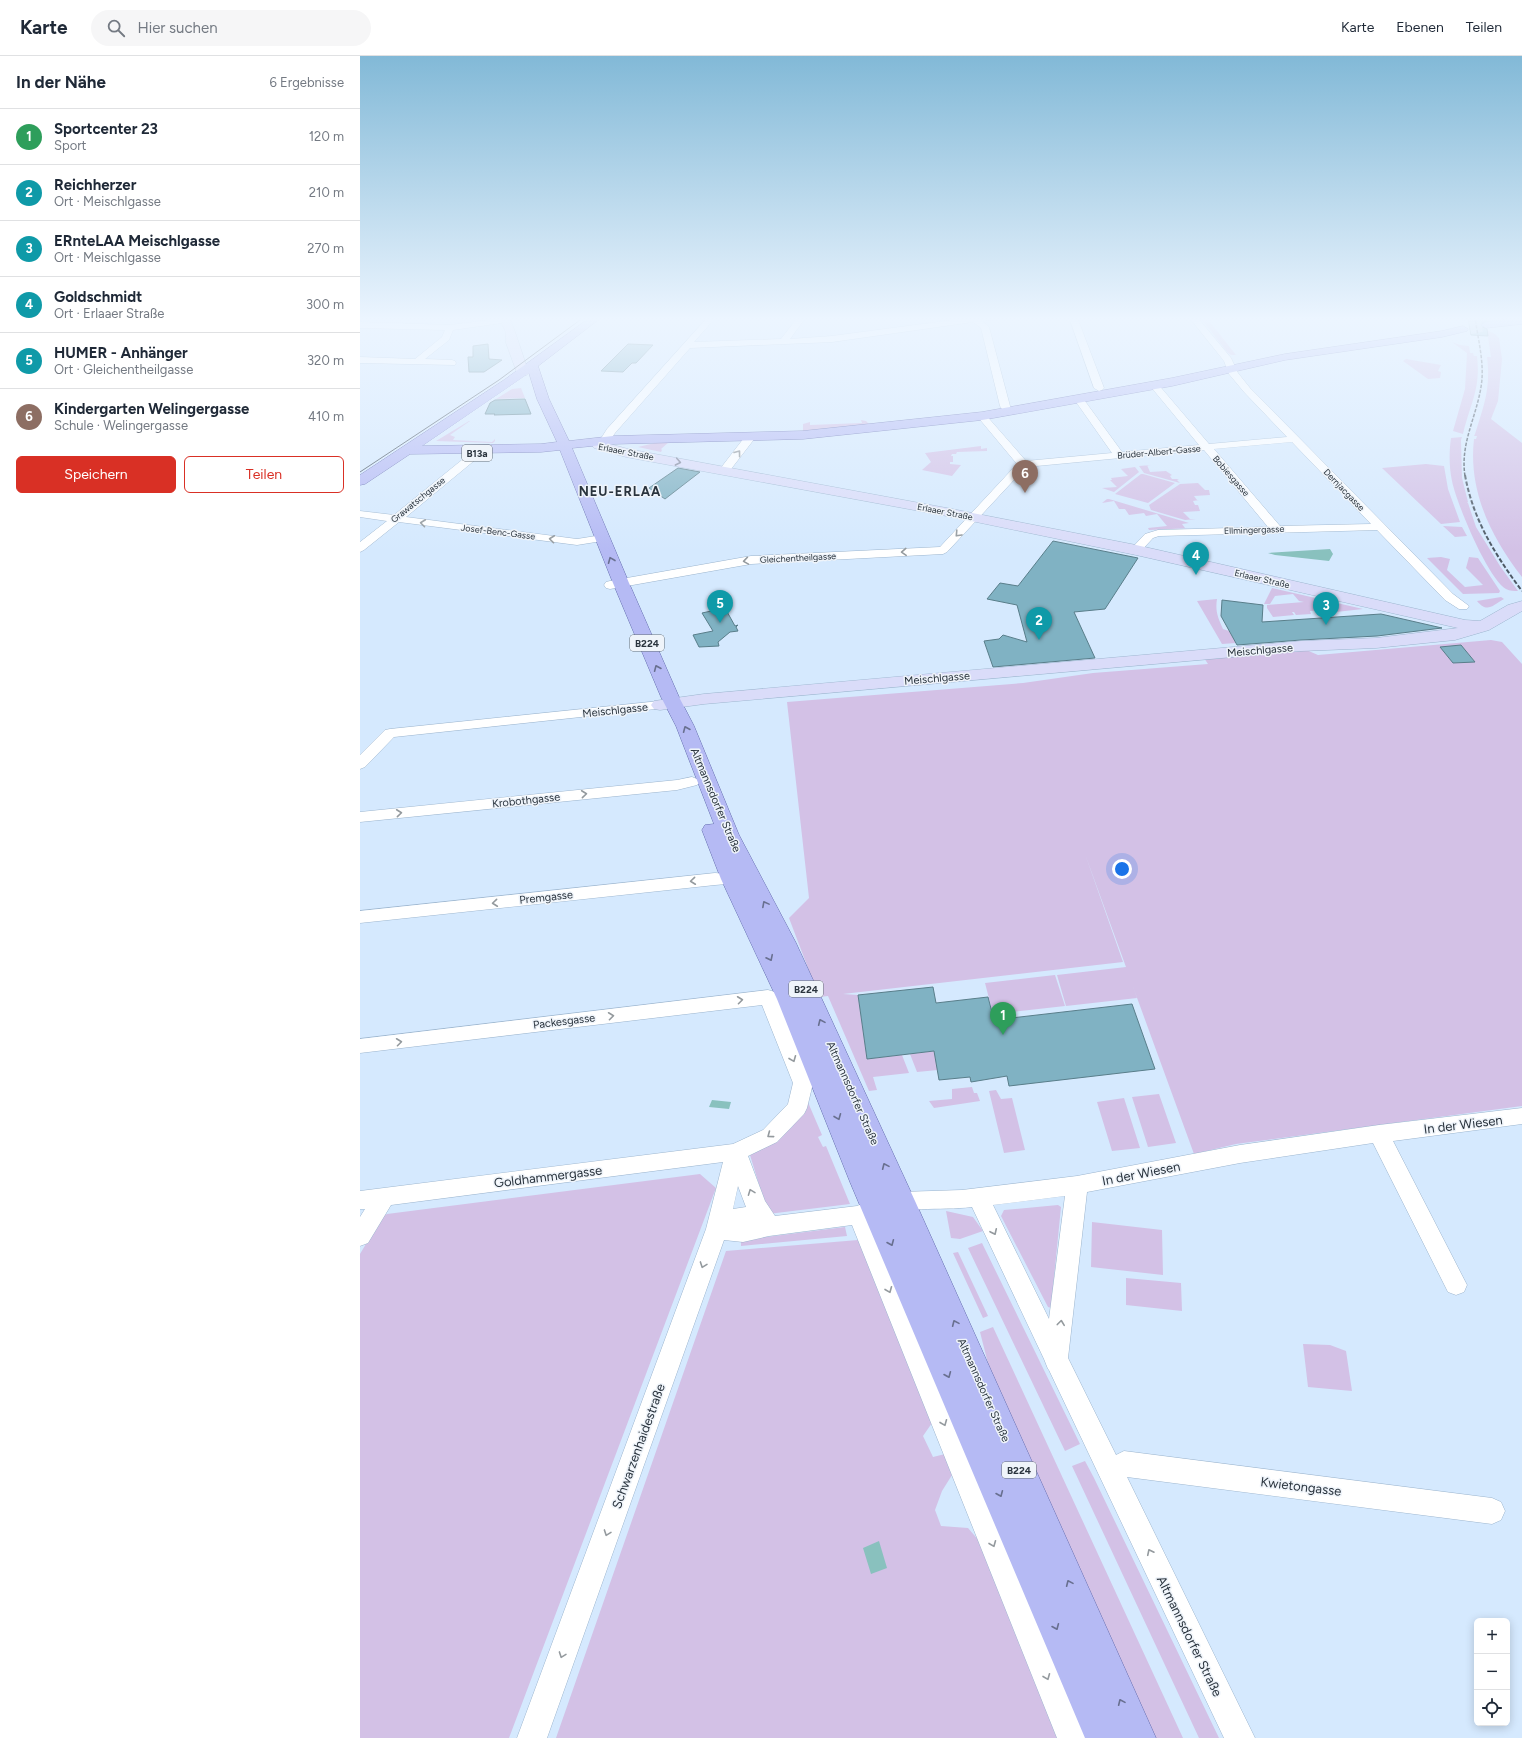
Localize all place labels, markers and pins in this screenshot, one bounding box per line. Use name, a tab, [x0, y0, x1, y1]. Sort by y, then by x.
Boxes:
pin: 6	[1012, 460, 1038, 493]
pin: 4	[1183, 542, 1209, 575]
pin: 5	[707, 590, 733, 623]
pin: 3	[1313, 592, 1339, 625]
pin: 2	[1026, 607, 1052, 640]
pin: 1	[990, 1002, 1016, 1035]

